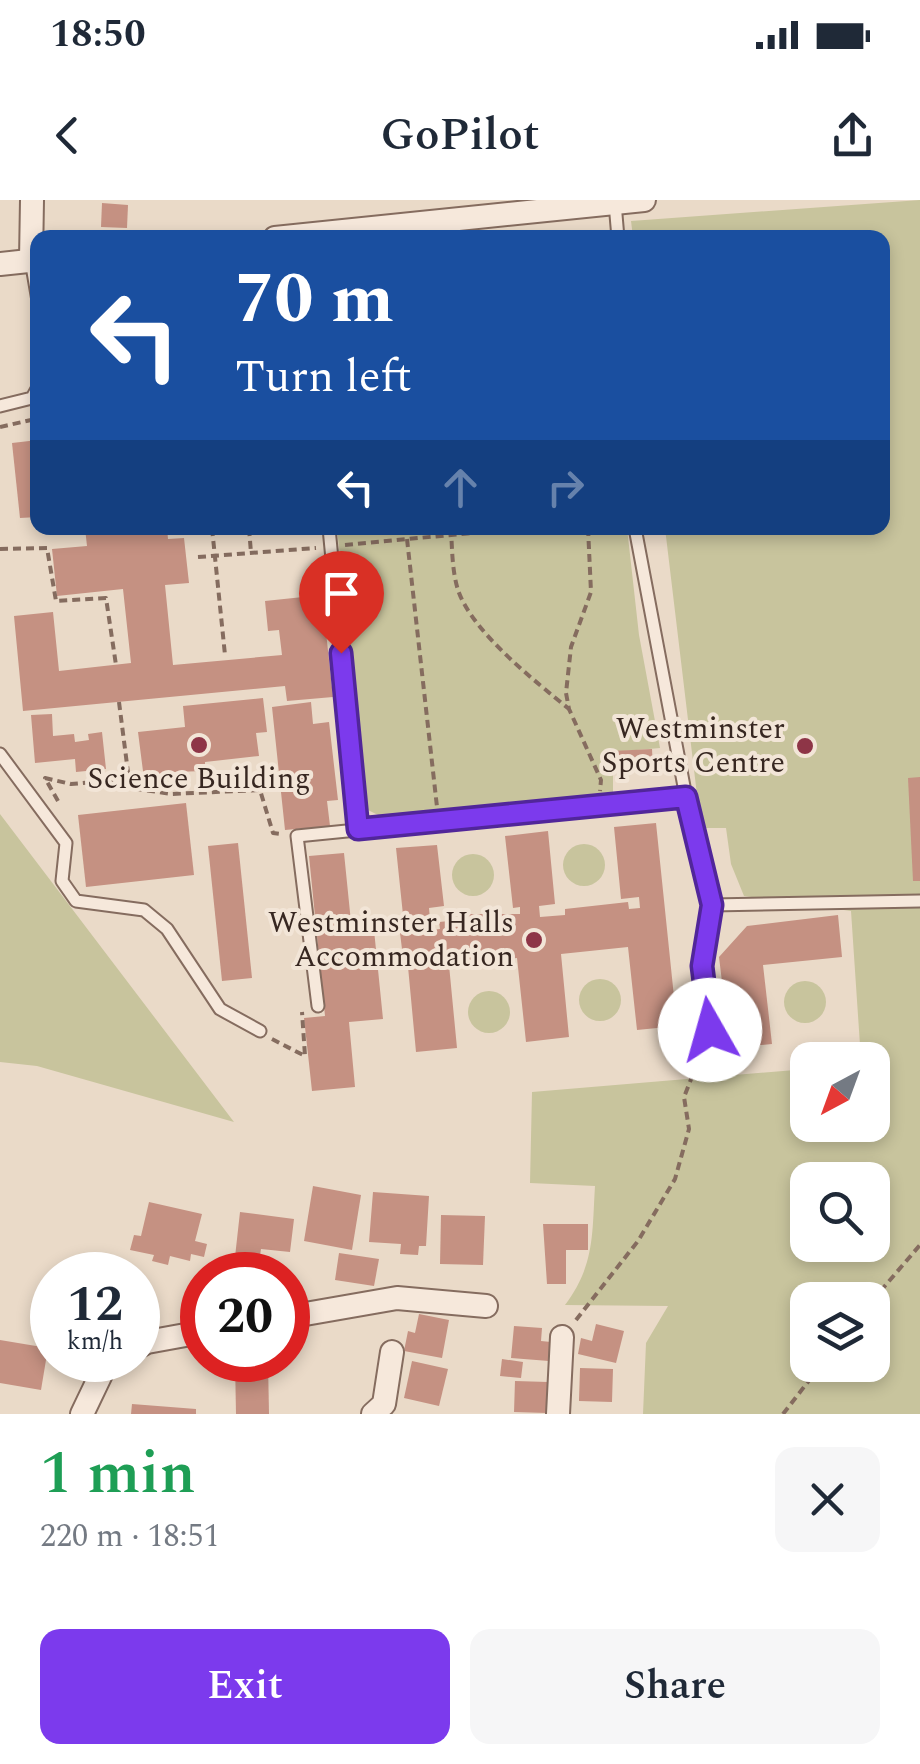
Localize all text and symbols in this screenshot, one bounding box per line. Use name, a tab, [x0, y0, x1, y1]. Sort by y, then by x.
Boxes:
text: 18:50	[50, 6, 145, 64]
text: GoPilot	[381, 101, 539, 170]
icon: back	[40, 108, 95, 163]
icon: share	[825, 108, 880, 163]
text: 70 m	[235, 247, 394, 353]
icon: left	[70, 270, 200, 400]
text: Turn left	[235, 343, 412, 412]
icon: left	[328, 460, 383, 515]
icon: ahead	[433, 460, 488, 515]
icon: right	[538, 460, 593, 515]
pin	[299, 551, 384, 654]
icon: arrive	[314, 566, 369, 621]
place label: Westminster Sports Centre	[602, 706, 785, 786]
marker: Science Building	[188, 734, 210, 756]
marker: Westminster Sports Centre	[794, 735, 816, 757]
place label: Science Building	[87, 756, 311, 802]
place label: Westminster Halls Accommodation	[268, 900, 514, 980]
marker: Westminster Halls Accommodation	[523, 929, 545, 951]
position arrow	[658, 978, 762, 1082]
north arrow	[790, 1042, 890, 1142]
map controls	[790, 1042, 890, 1382]
button: search	[790, 1162, 890, 1262]
speed limit sign: 20	[180, 1252, 310, 1382]
text: 12	[67, 1267, 123, 1343]
button: layers	[790, 1282, 890, 1382]
text: km/h	[67, 1323, 123, 1361]
text: 1 min	[40, 1428, 196, 1520]
button: close	[775, 1447, 880, 1552]
text: 220 m · 18:51	[40, 1512, 220, 1561]
button: Exit	[40, 1629, 450, 1744]
button: Share	[470, 1629, 880, 1744]

